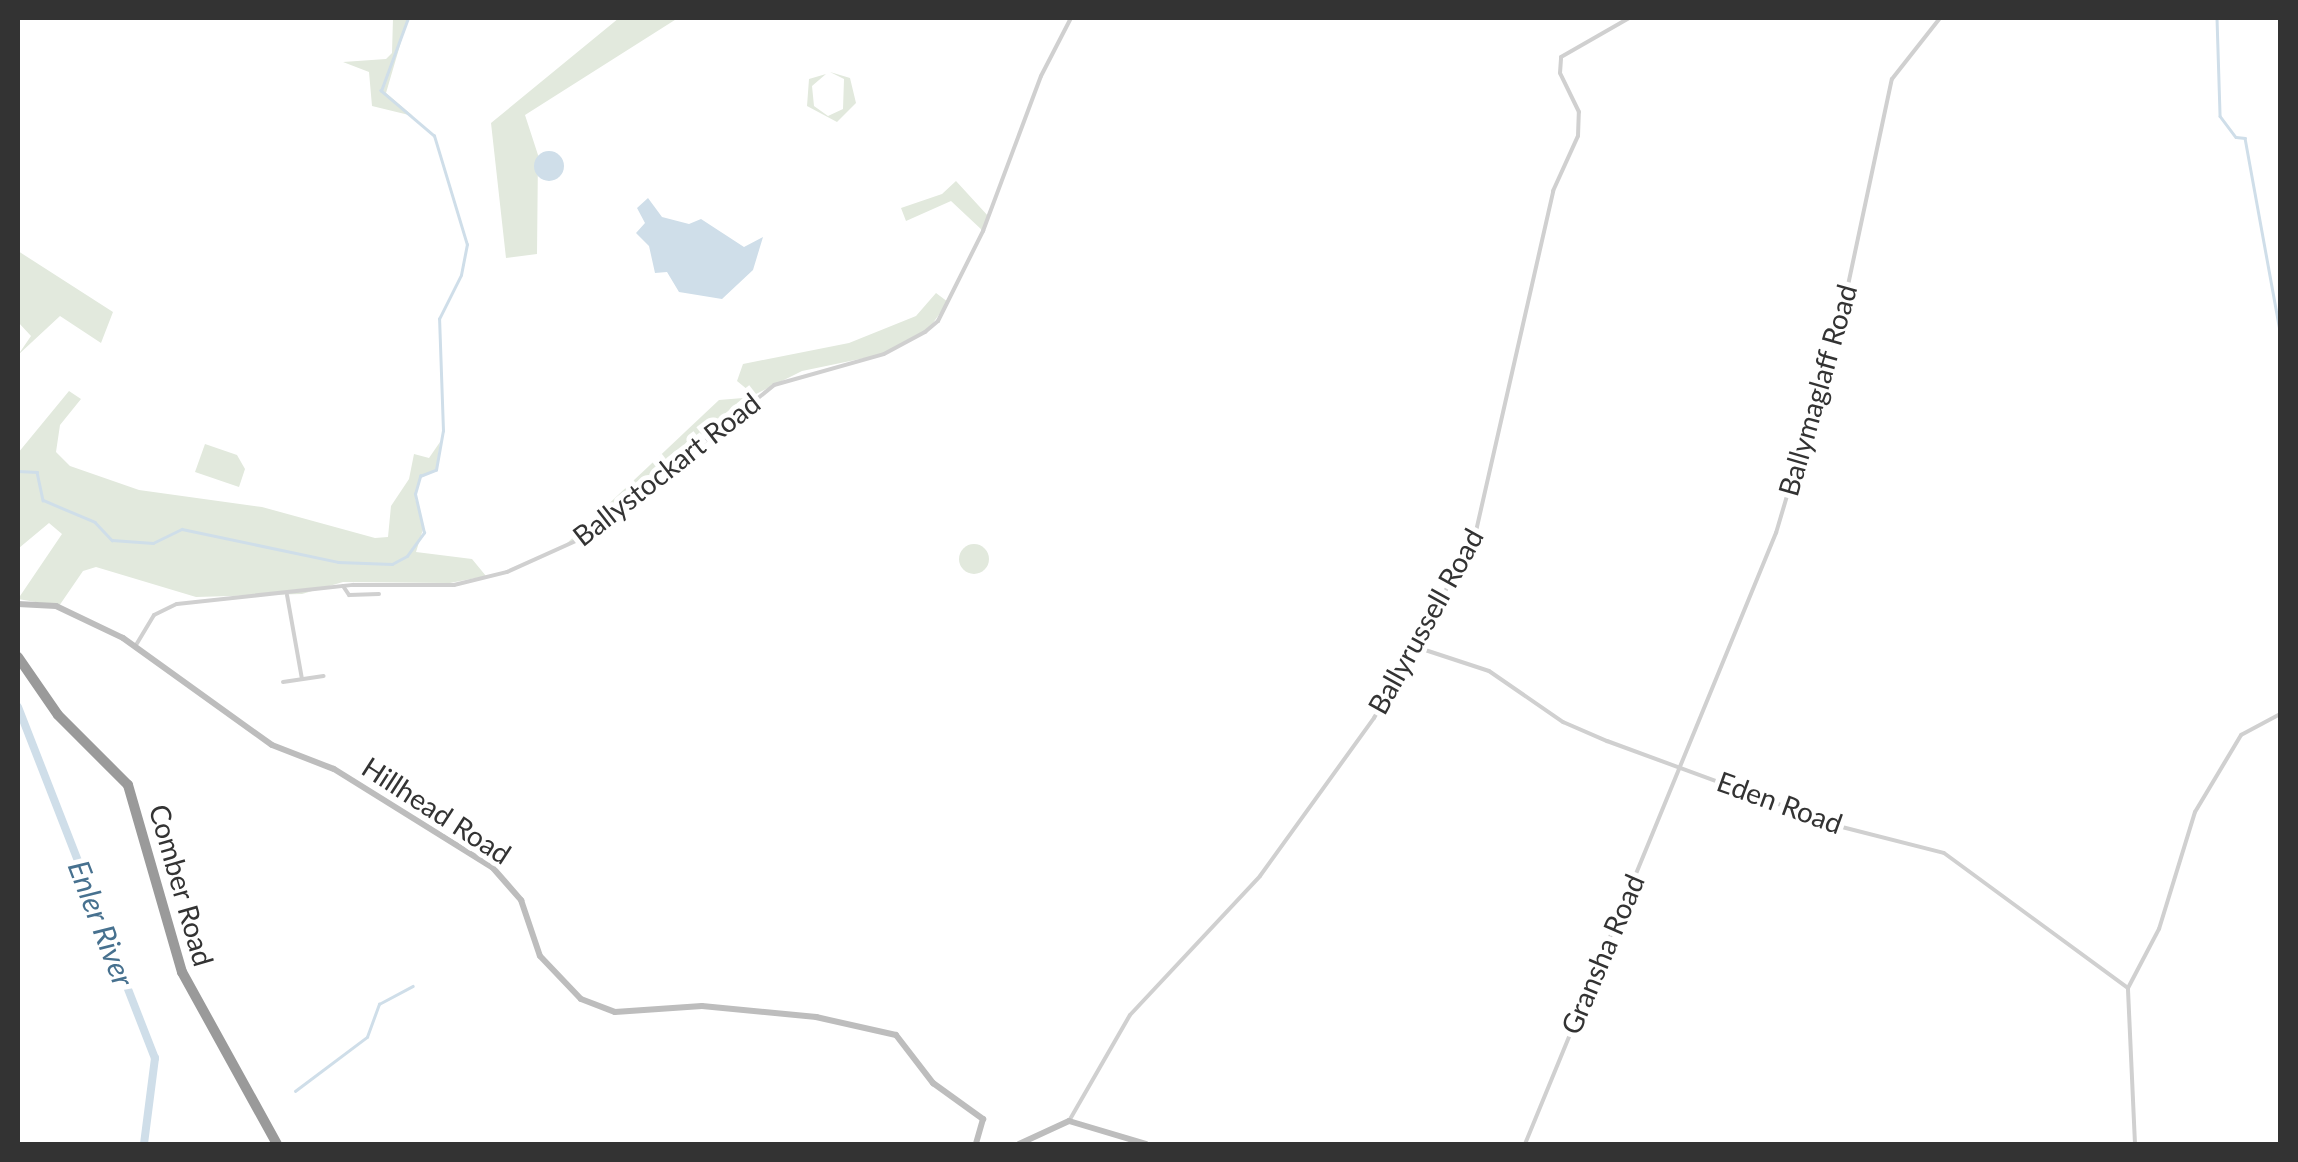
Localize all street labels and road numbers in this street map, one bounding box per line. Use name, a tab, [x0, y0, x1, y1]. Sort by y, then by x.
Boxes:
street label: Ballymaglaff Road	[1771, 280, 1863, 500]
street label: Ballystockart Road	[566, 386, 766, 552]
street label: Ballyrussell Road	[1360, 522, 1490, 720]
street label: Hillhead Road	[356, 750, 518, 870]
street label: Eden Road	[1713, 764, 1847, 840]
street label: Comber Road	[143, 800, 221, 970]
street label: Gransha Road	[1553, 869, 1651, 1039]

